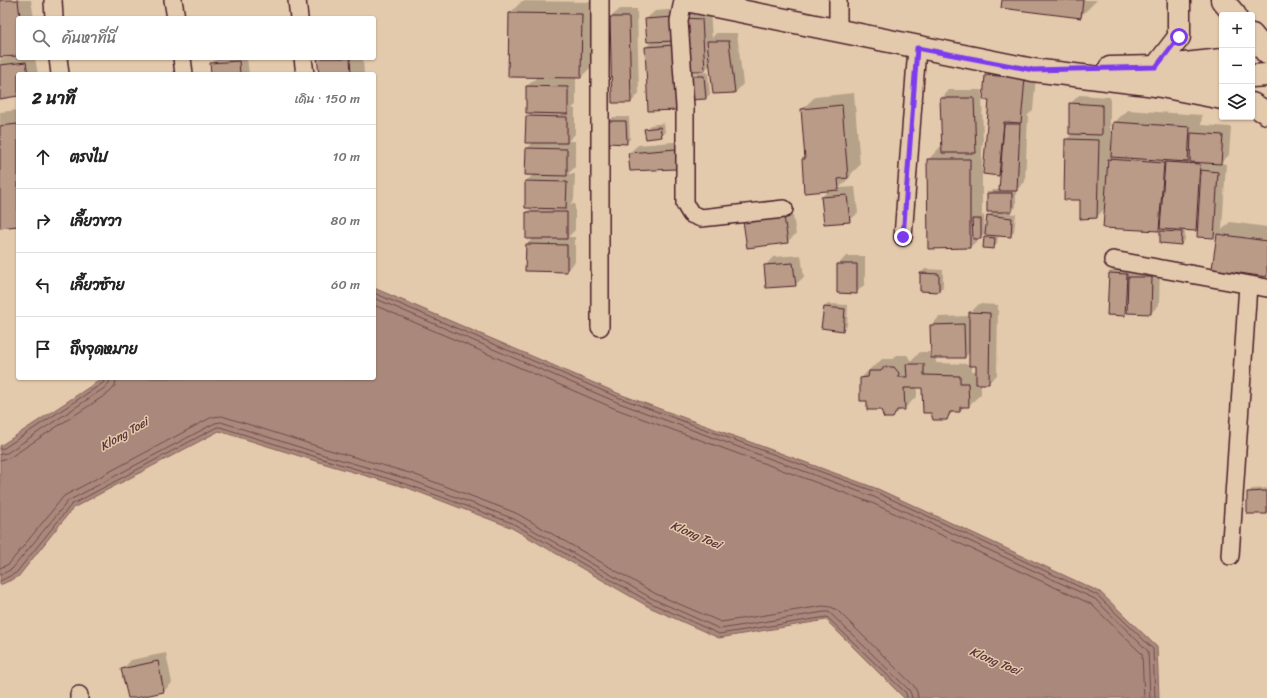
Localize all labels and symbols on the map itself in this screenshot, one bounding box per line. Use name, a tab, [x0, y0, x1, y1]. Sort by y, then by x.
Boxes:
route start	[1170, 28, 1188, 46]
route end	[894, 228, 912, 246]
water label: Klong Toei	[96, 410, 155, 457]
water label: Klong Toei	[667, 515, 727, 557]
water label: Klong Toei	[966, 641, 1026, 683]

